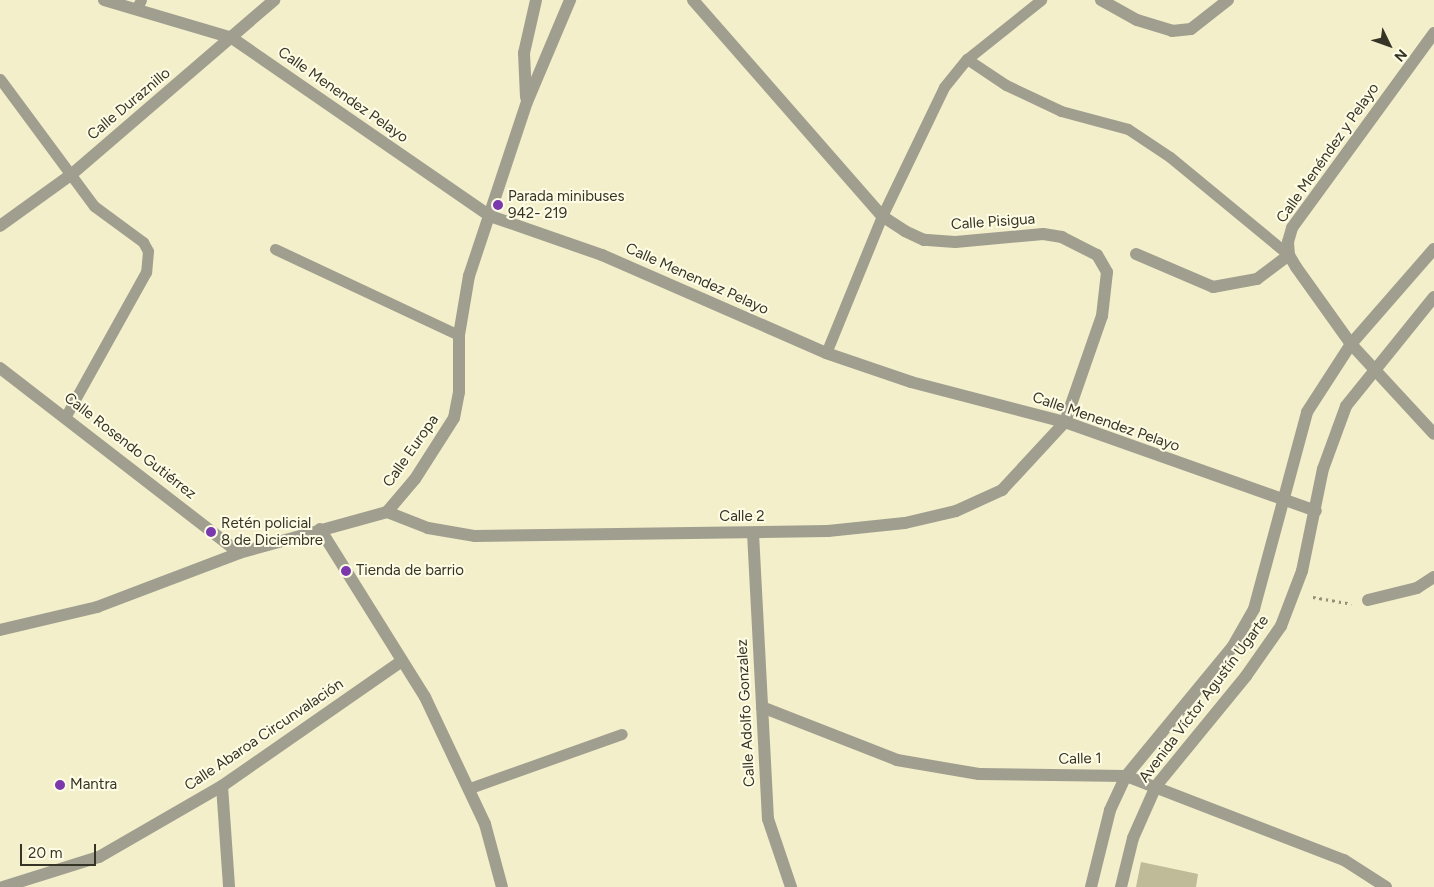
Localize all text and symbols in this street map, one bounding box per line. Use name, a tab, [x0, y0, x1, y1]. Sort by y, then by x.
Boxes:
north arrow	[1364, 20, 1414, 70]
street label: Calle Menendez Pelayo	[274, 43, 412, 147]
text: N	[1391, 46, 1410, 65]
street label: Calle Duraznillo	[84, 64, 174, 144]
street label: Calle Menéndez y Pelayo	[1273, 80, 1383, 226]
place label: Parada minibuses 942- 219	[508, 187, 624, 222]
marker: Parada minibuses 942- 219	[492, 199, 504, 211]
street label: Calle Pisigua	[950, 210, 1036, 234]
street label: Calle Menendez Pelayo	[623, 239, 771, 319]
street label: Calle Menendez Pelayo	[1030, 388, 1182, 456]
street label: Calle Rosendo Gutiérrez	[60, 389, 200, 503]
street label: Calle Europa	[379, 411, 443, 491]
street label: Calle 2	[719, 508, 765, 526]
place label: Retén policial 8 de Diciembre	[221, 514, 323, 549]
marker: Retén policial 8 de Diciembre	[205, 526, 217, 538]
place label: Tienda de barrio	[356, 562, 464, 580]
marker: Tienda de barrio	[340, 565, 352, 577]
street label: Avenida Víctor Agustín Ugarte	[1135, 612, 1273, 786]
street label: Calle Adolfo Gonzalez	[733, 639, 759, 787]
street label: Calle Abaroa Circunvalación	[181, 675, 347, 795]
street label: Calle 1	[1058, 750, 1102, 768]
place label: Mantra	[70, 776, 117, 794]
marker: Mantra	[54, 779, 66, 791]
scale bar	[22, 834, 99, 866]
text: 20 m	[28, 844, 62, 862]

